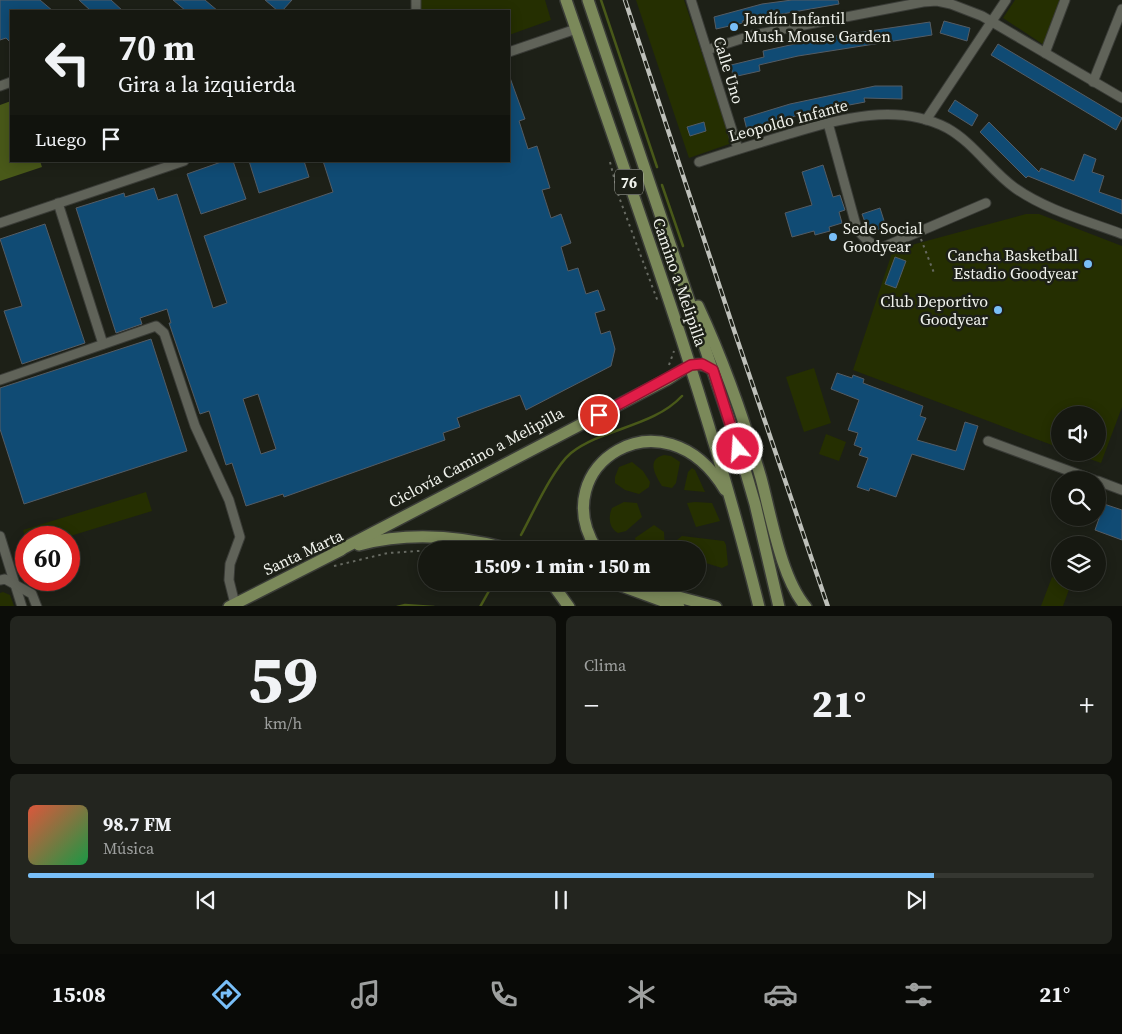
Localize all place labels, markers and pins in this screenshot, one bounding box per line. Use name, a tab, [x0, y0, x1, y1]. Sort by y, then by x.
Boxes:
place label: Jardín Infantil Mush Mouse Garden	[743, 7, 891, 47]
marker: Jardín Infantil Mush Mouse Garden	[728, 21, 740, 33]
place label: Sede Social Goodyear	[843, 217, 923, 257]
marker: Sede Social Goodyear	[827, 231, 839, 243]
place label: Cancha Basketball Estadio Goodyear	[947, 244, 1078, 284]
marker: Cancha Basketball Estadio Goodyear	[1082, 258, 1094, 270]
place label: Club Deportivo Goodyear	[880, 290, 988, 330]
marker: Club Deportivo Goodyear	[992, 304, 1004, 316]
pin	[578, 394, 620, 436]

